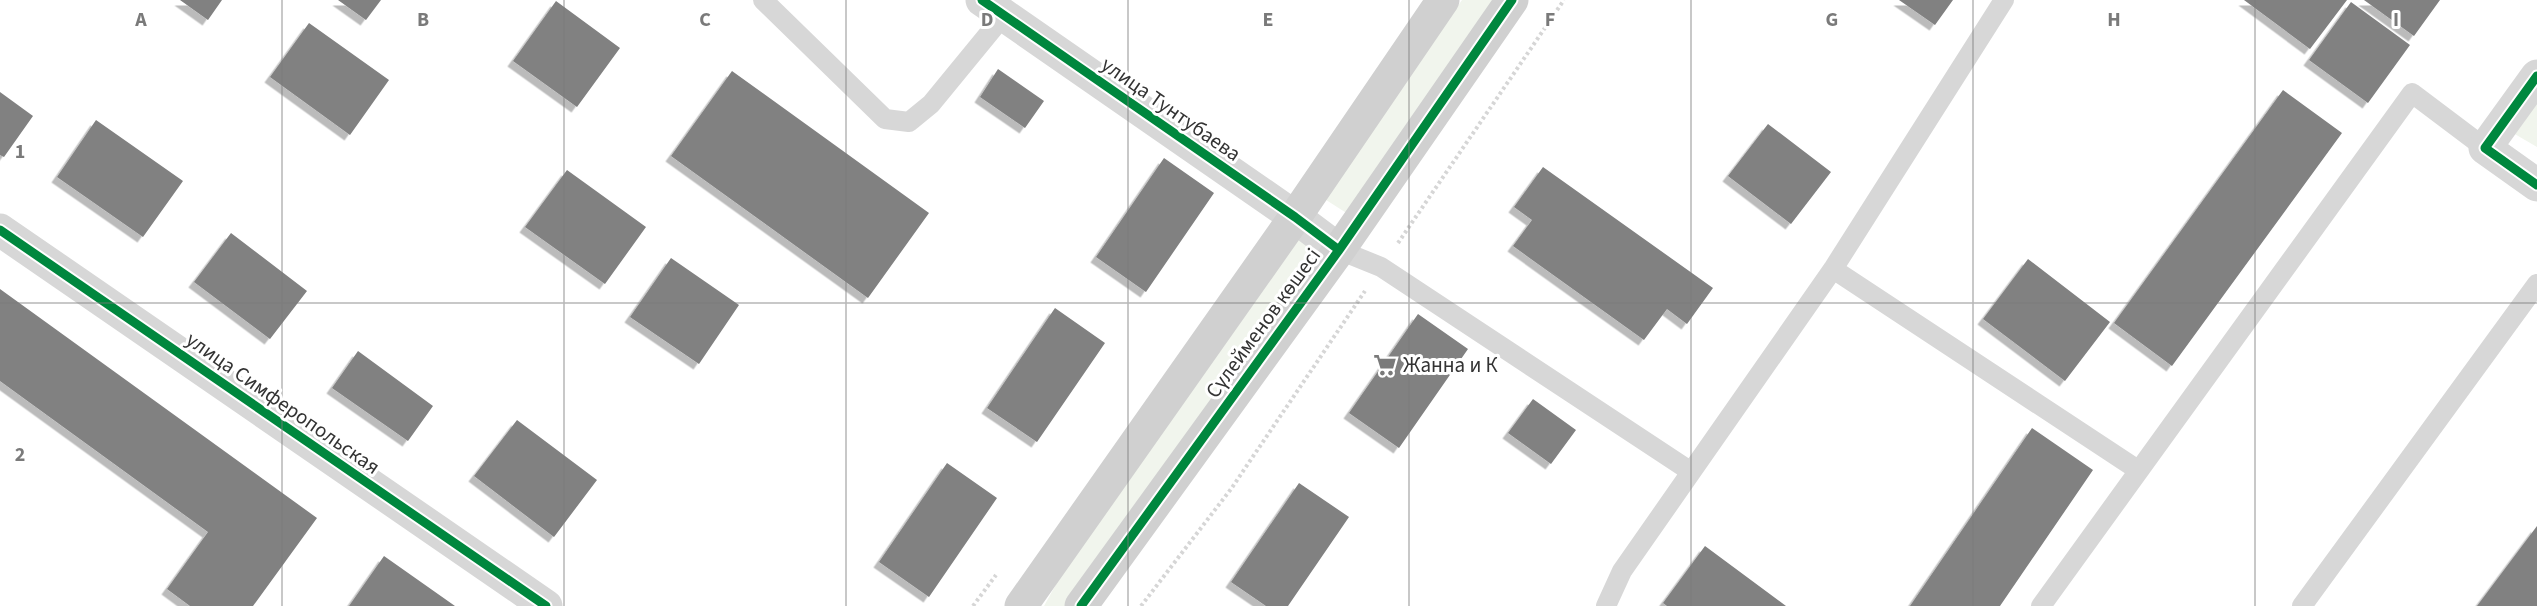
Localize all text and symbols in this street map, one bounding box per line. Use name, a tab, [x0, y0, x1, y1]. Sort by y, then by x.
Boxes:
text: A	[134, 6, 147, 34]
text: B	[417, 6, 429, 34]
text: C	[699, 6, 711, 34]
text: D	[981, 6, 993, 34]
text: E	[1263, 6, 1273, 34]
text: F	[1545, 6, 1555, 34]
text: G	[1826, 6, 1838, 34]
text: H	[2107, 6, 2121, 34]
text: I	[2393, 6, 2399, 34]
street label: улица Тунтубаева	[1095, 50, 1247, 168]
text: 1	[15, 138, 25, 166]
street label: Сүлейменов көшесі	[1198, 242, 1328, 404]
street label: улица Симферопольская	[180, 324, 386, 482]
place label: Жанна и К	[1403, 350, 1498, 380]
supermarket icon: Жанна и К	[1372, 352, 1398, 378]
text: 2	[15, 441, 25, 469]

